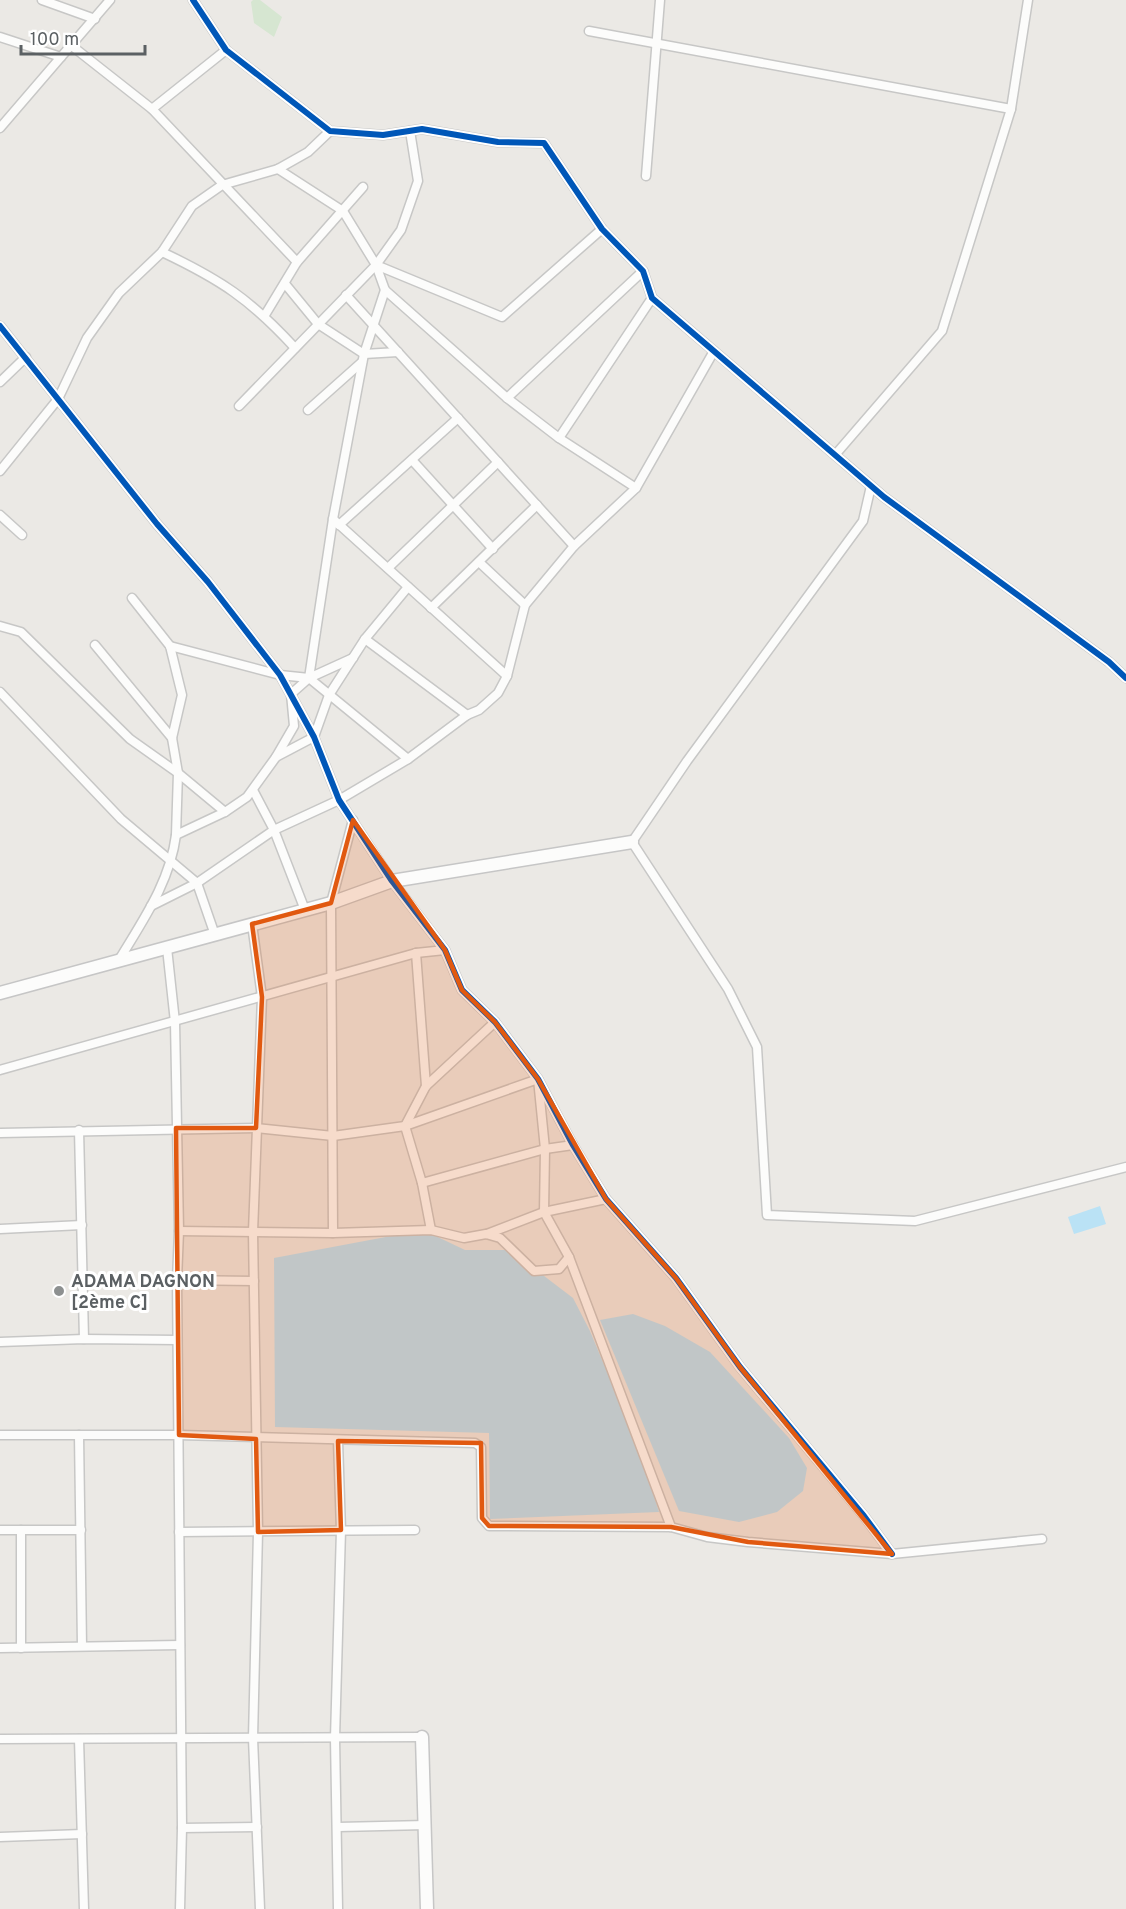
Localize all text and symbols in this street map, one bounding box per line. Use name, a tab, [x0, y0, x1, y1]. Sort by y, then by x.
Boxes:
scale bar	[21, 18, 146, 56]
text: 100 m	[30, 29, 79, 52]
place label: ADAMA DAGNON [2ème C]	[71, 1271, 215, 1315]
marker: ADAMA DAGNON [2ème C]	[52, 1284, 66, 1298]

